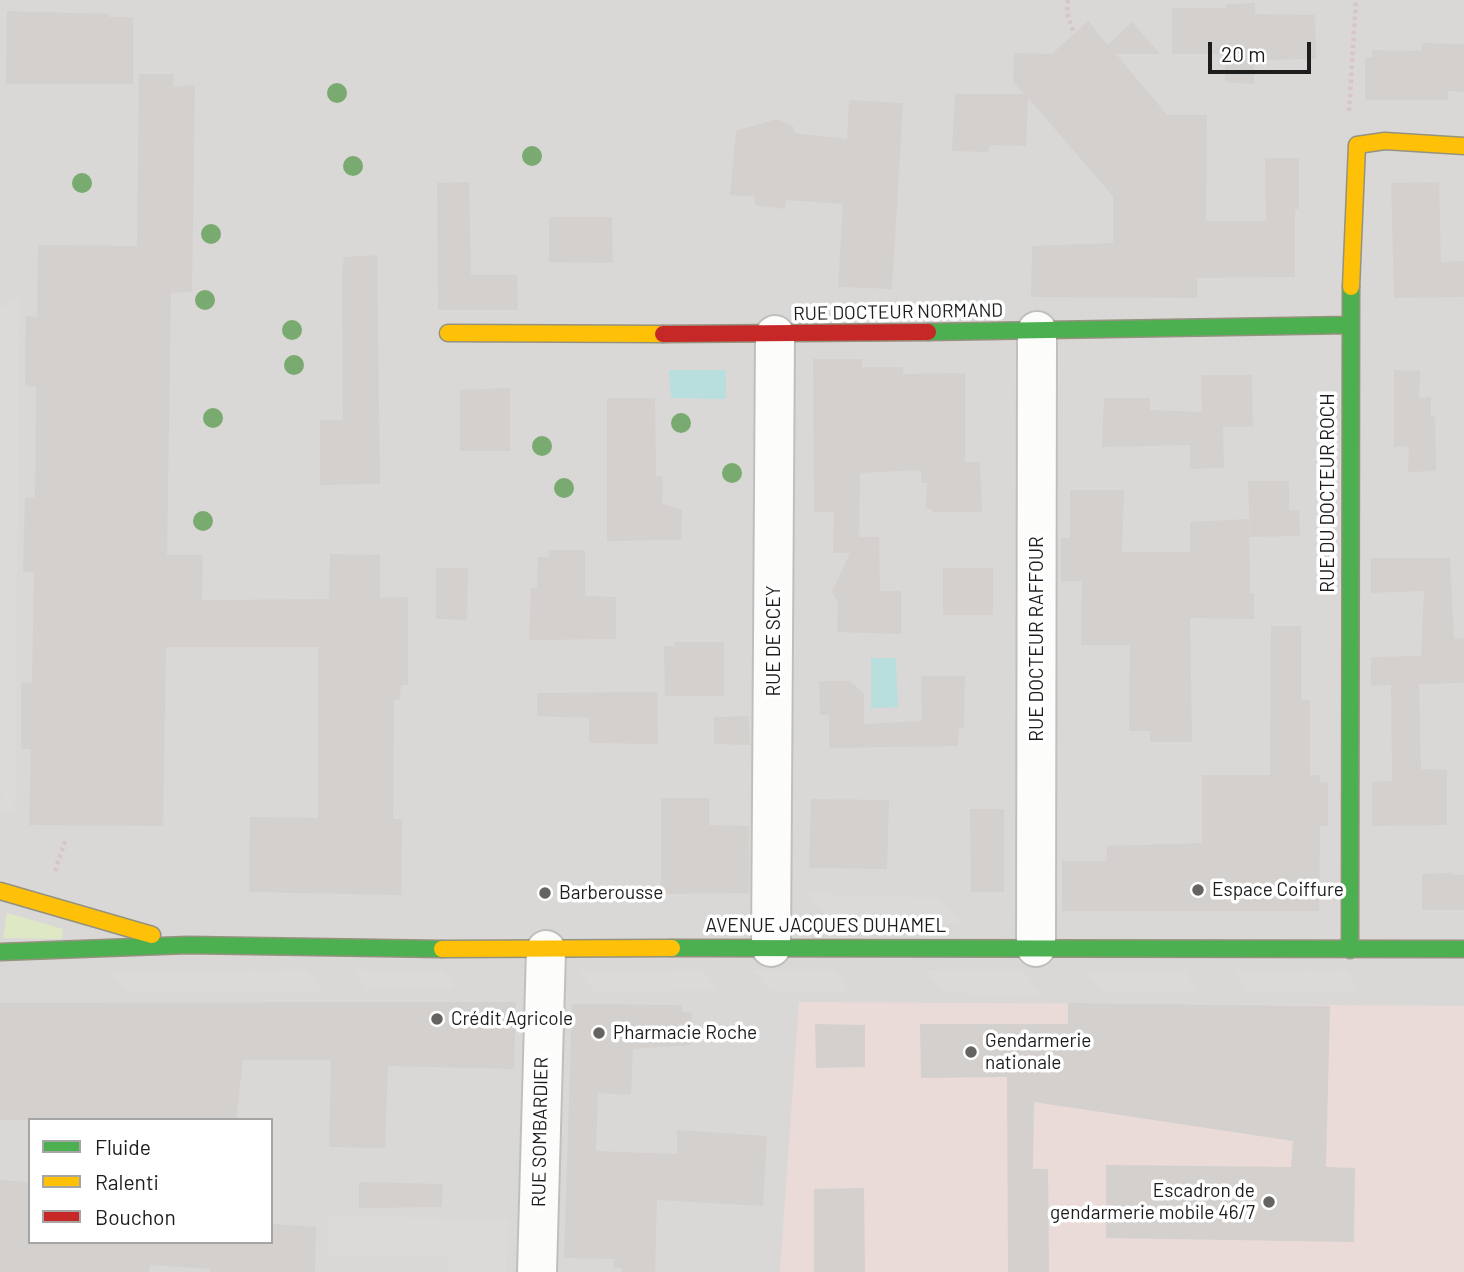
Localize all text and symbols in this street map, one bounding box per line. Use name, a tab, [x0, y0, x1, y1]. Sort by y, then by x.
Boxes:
scale bar	[1212, 28, 1315, 72]
text: 20 m	[1221, 41, 1266, 66]
street label: RUE DOCTEUR NORMAND	[793, 299, 1003, 325]
street label: RUE DU DOCTEUR ROCH	[1317, 393, 1339, 593]
street label: RUE DOCTEUR RAFFOUR	[1026, 536, 1048, 742]
street label: RUE DE SCEY	[763, 585, 785, 697]
place label: Espace Coiffure	[1212, 879, 1344, 901]
place label: Barberousse	[559, 882, 663, 904]
marker: Espace Coiffure	[1190, 882, 1206, 898]
marker: Barberousse	[537, 885, 553, 901]
street label: AVENUE JACQUES DUHAMEL	[706, 915, 946, 937]
place label: Crédit Agricole	[451, 1008, 573, 1030]
marker: Crédit Agricole	[429, 1011, 445, 1027]
place label: Pharmacie Roche	[613, 1022, 757, 1044]
marker: Pharmacie Roche	[591, 1025, 607, 1041]
place label: Gendarmerie nationale	[985, 1030, 1091, 1074]
marker: Gendarmerie nationale	[963, 1044, 979, 1060]
street label: RUE SOMBARDIER	[527, 1057, 553, 1207]
legend	[28, 1118, 273, 1244]
text: Fluide	[95, 1134, 151, 1159]
text: Ralenti	[95, 1169, 159, 1194]
place label: Escadron de gendarmerie mobile 46/7	[1050, 1180, 1255, 1224]
marker: Escadron de gendarmerie mobile 46/7	[1261, 1194, 1277, 1210]
text: Bouchon	[95, 1204, 176, 1229]

